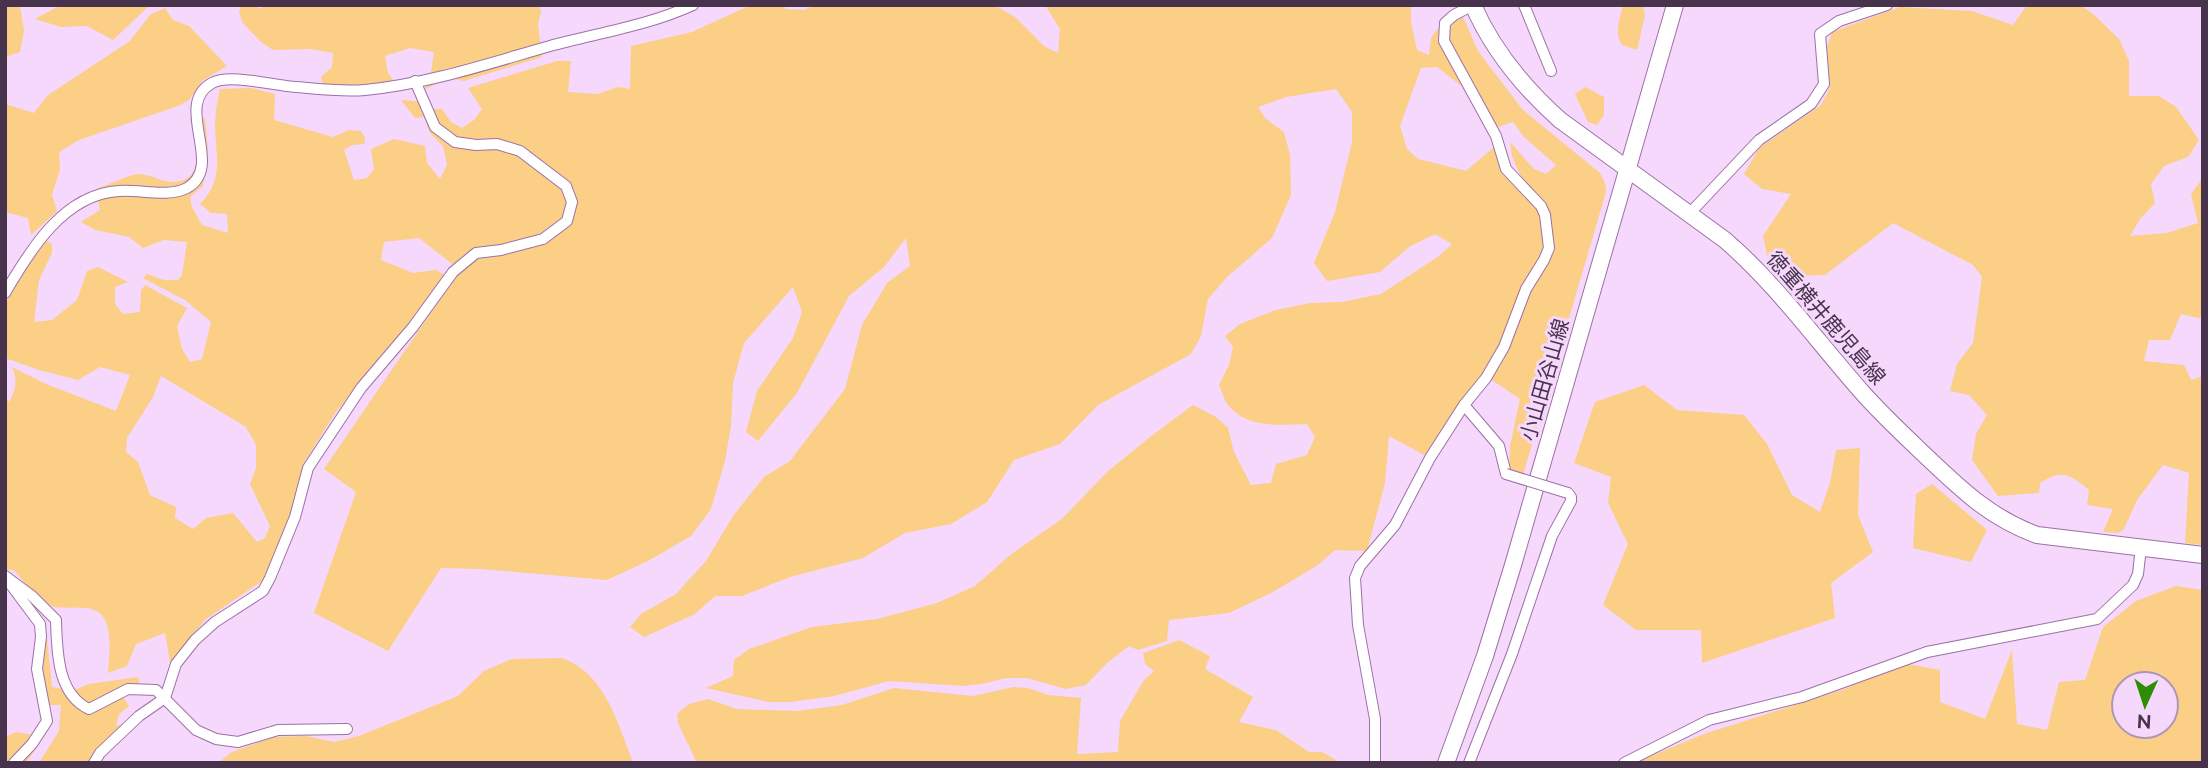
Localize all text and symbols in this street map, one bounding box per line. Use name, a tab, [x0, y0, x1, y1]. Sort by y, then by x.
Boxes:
street label: 徳重横井鹿児島線	[1762, 246, 1891, 389]
street label: 小山田谷山線	[1515, 316, 1574, 444]
north arrow	[2110, 670, 2180, 740]
text: N	[2136, 711, 2152, 733]

